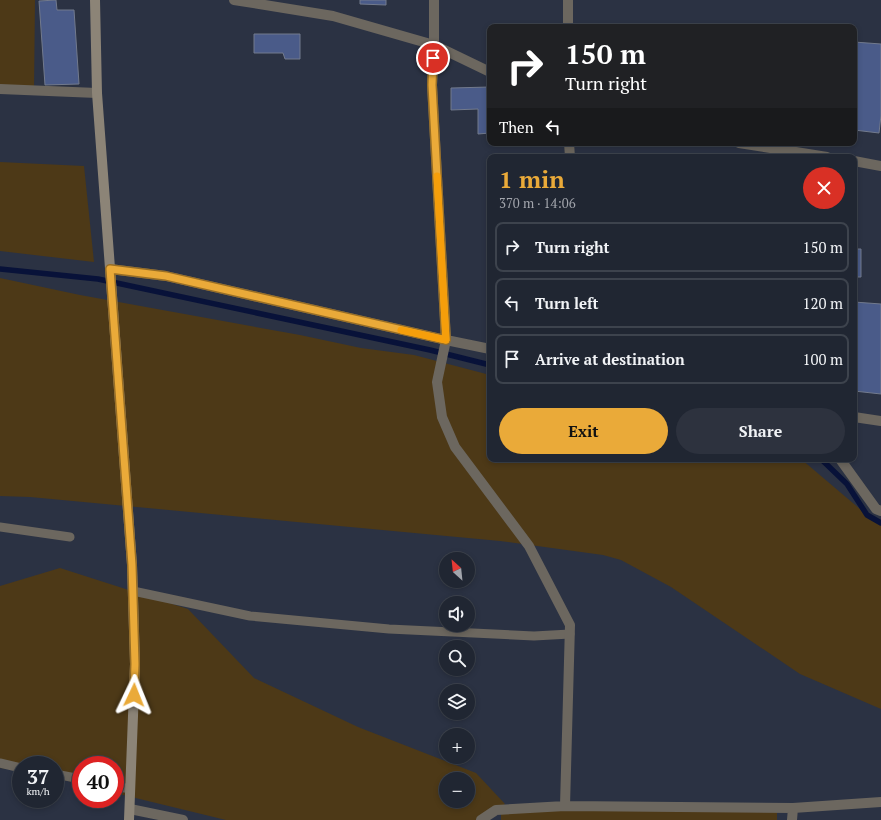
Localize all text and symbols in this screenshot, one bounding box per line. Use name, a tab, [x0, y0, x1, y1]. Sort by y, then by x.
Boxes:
text: 150 m	[565, 35, 646, 72]
icon: right	[499, 40, 551, 92]
pin	[416, 41, 450, 75]
icon: arrive	[422, 47, 444, 69]
text: Turn right	[565, 71, 647, 95]
icon: left	[542, 116, 564, 138]
text: Then	[499, 117, 534, 137]
text: 1 min	[499, 163, 565, 195]
button: close	[803, 167, 845, 209]
text: 370 m · 14:06	[499, 194, 576, 212]
icon: right	[501, 236, 523, 258]
text: Turn right	[535, 237, 610, 257]
text: 150 m	[802, 237, 843, 257]
icon: left	[501, 292, 523, 314]
text: Turn left	[535, 293, 599, 313]
text: 120 m	[802, 293, 843, 313]
icon: arrive	[501, 348, 523, 370]
text: Arrive at destination	[535, 349, 685, 369]
text: 100 m	[802, 349, 843, 369]
button: Exit	[499, 408, 668, 454]
button: Share	[676, 408, 845, 454]
north arrow	[439, 552, 475, 588]
map controls	[439, 552, 475, 808]
button: sound	[439, 596, 475, 632]
button: search	[439, 640, 475, 676]
position arrow	[113, 674, 155, 716]
button: layers	[439, 684, 475, 720]
button: +	[439, 728, 475, 764]
speed limit sign: 40	[72, 756, 124, 808]
text: 37	[27, 763, 49, 790]
button: −	[439, 772, 475, 808]
text: km/h	[26, 785, 50, 798]

